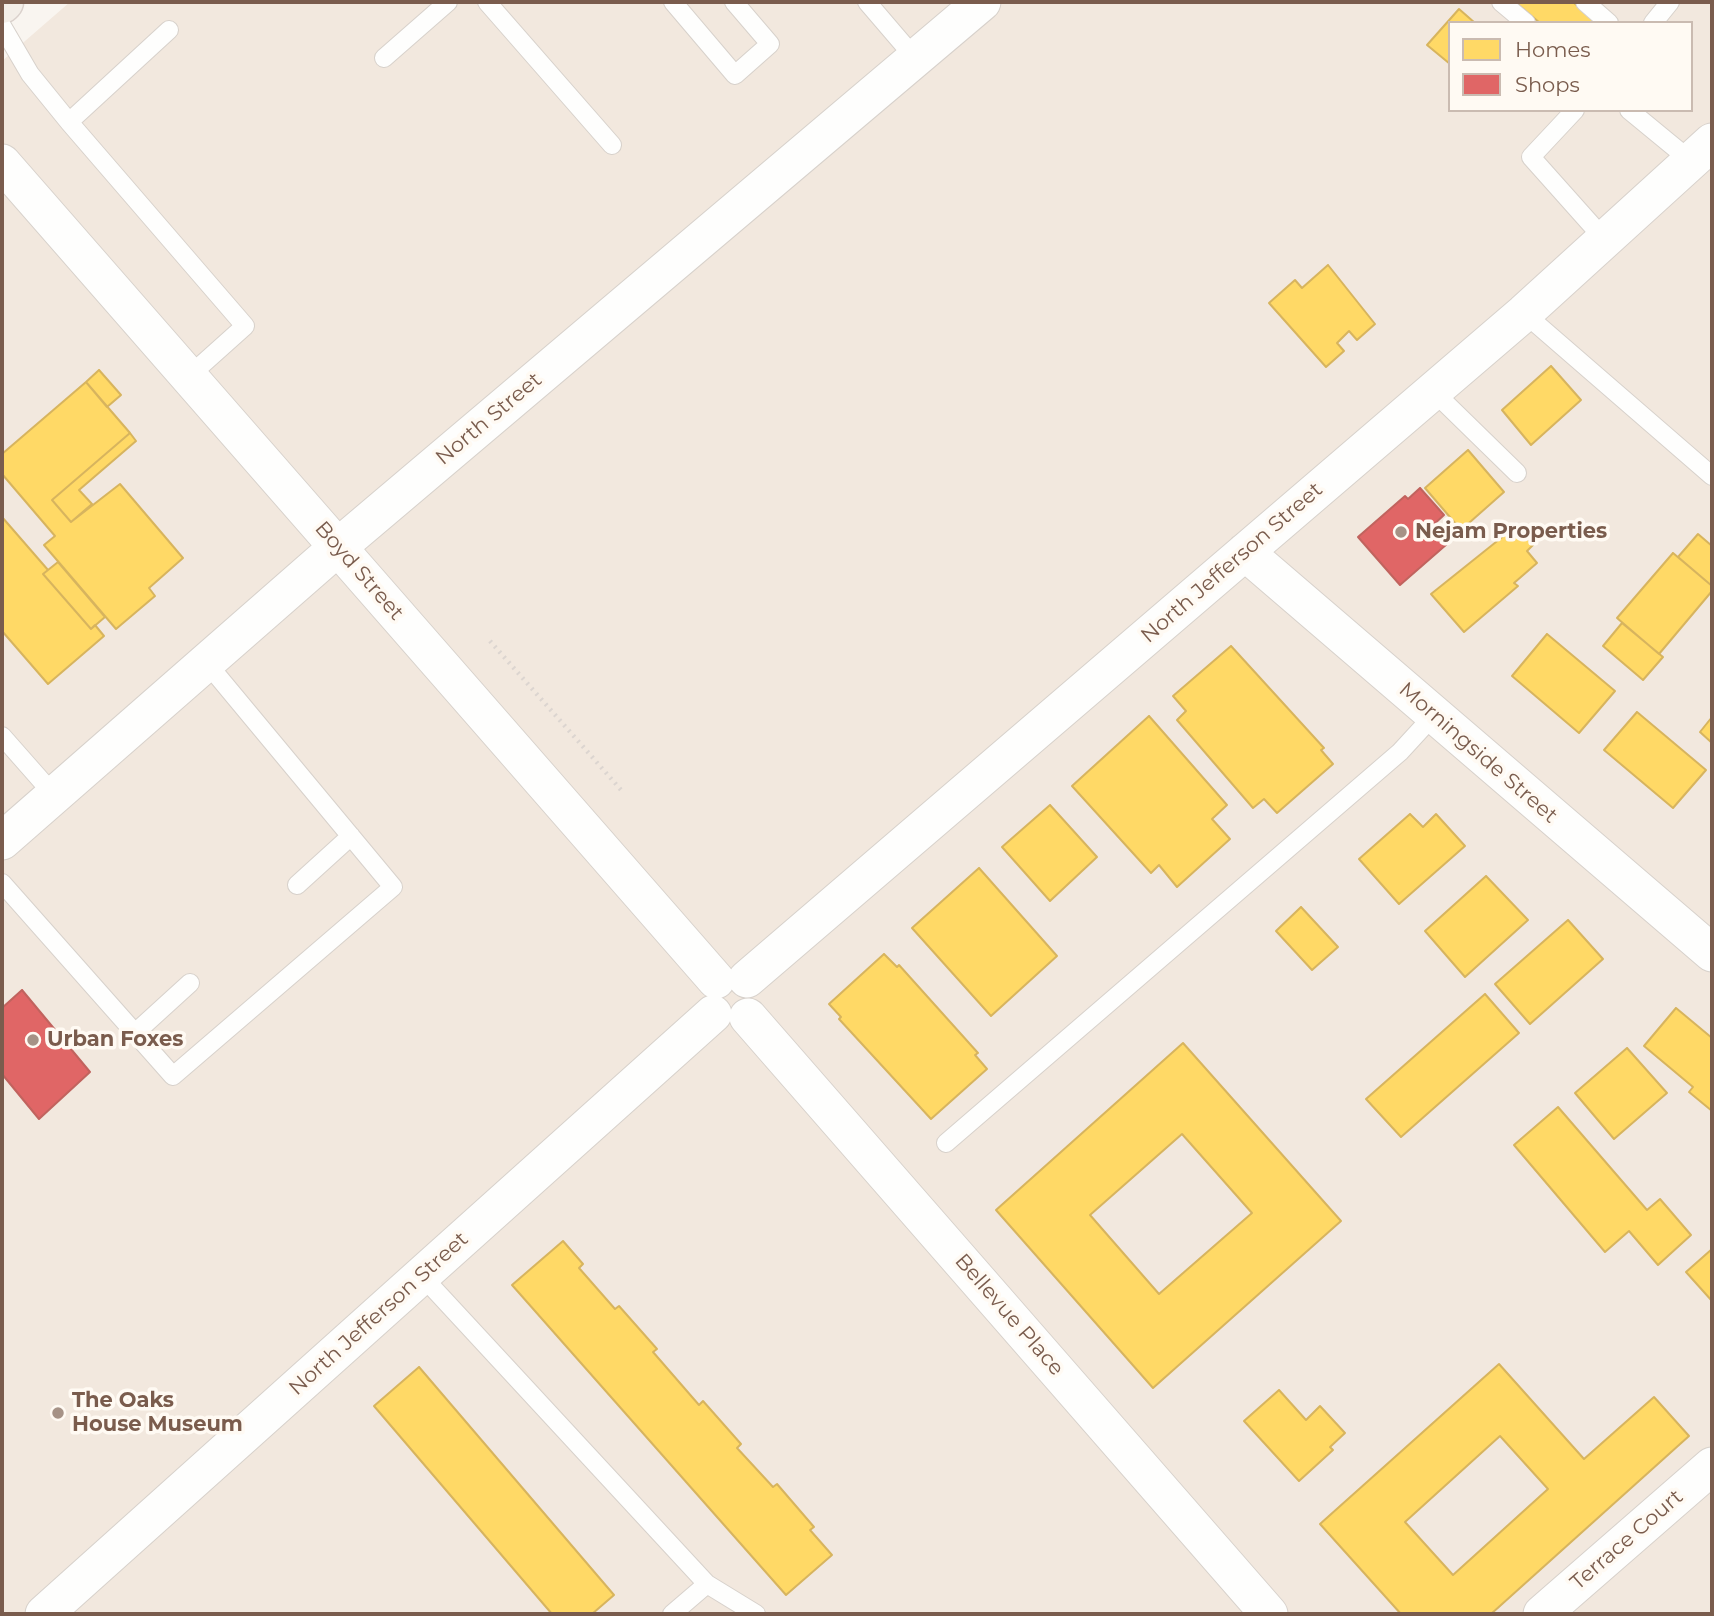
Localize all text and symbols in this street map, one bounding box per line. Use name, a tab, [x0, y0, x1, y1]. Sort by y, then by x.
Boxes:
legend	[1448, 21, 1693, 112]
text: Homes	[1515, 37, 1590, 62]
text: Shops	[1515, 72, 1580, 97]
street label: North Street	[431, 367, 547, 471]
street label: North Jefferson Street	[1136, 477, 1328, 649]
street label: Boyd Street	[309, 516, 409, 626]
place label: Nejam Properties	[1415, 519, 1607, 545]
marker: Nejam Properties	[1393, 524, 1409, 540]
street label: Morningside Street	[1394, 677, 1562, 829]
place label: Urban Foxes	[47, 1027, 183, 1053]
marker: Urban Foxes	[25, 1032, 41, 1048]
street label: North Jefferson Street	[284, 1227, 474, 1401]
street label: Bellevue Place	[949, 1249, 1069, 1381]
place label: The Oaks House Museum	[72, 1388, 243, 1438]
marker: The Oaks House Museum	[50, 1405, 66, 1421]
street label: Terrace Court	[1566, 1484, 1688, 1596]

